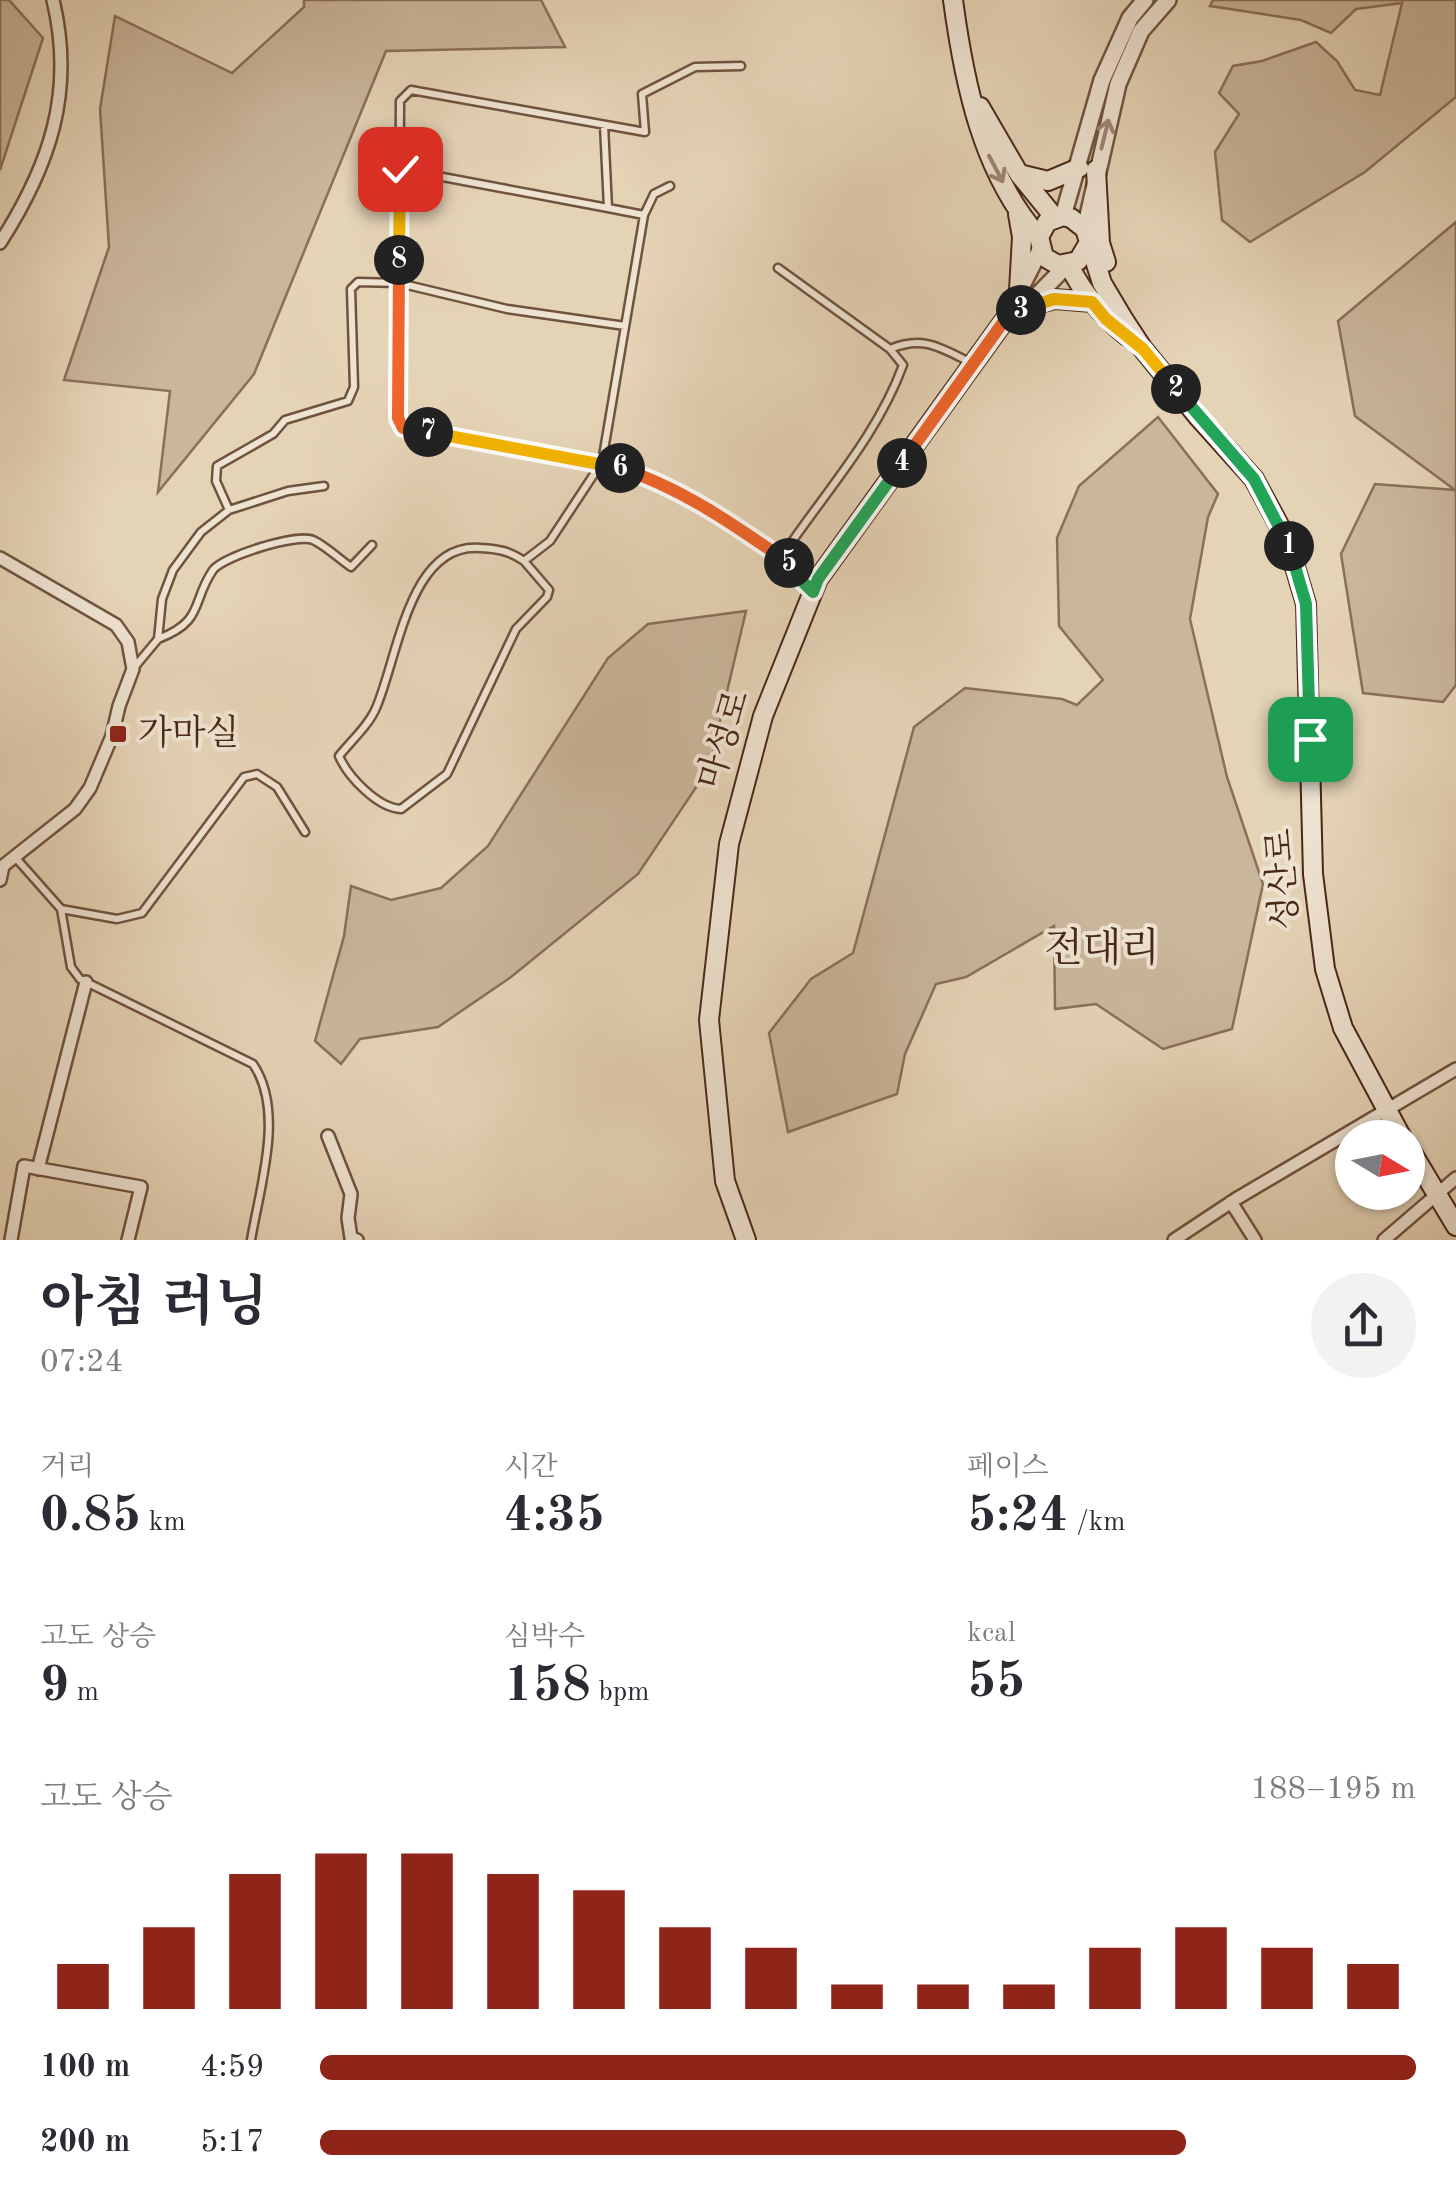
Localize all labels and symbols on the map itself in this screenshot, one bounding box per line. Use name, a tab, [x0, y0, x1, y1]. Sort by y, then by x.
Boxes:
one-way arrow	[1097, 119, 1115, 151]
pin	[358, 127, 443, 212]
one-way arrow	[986, 153, 1006, 183]
pin: 8	[374, 235, 424, 285]
pin: 3	[996, 285, 1046, 335]
pin: 2	[1151, 364, 1201, 414]
pin: 7	[403, 407, 453, 457]
pin: 4	[877, 438, 927, 488]
pin: 6	[595, 443, 645, 493]
pin: 1	[1264, 521, 1314, 571]
pin: 5	[764, 538, 814, 588]
street label: 마성로	[691, 686, 757, 794]
pin	[1268, 697, 1353, 782]
place label: 가마실	[138, 714, 239, 752]
marker: 가마실	[107, 723, 129, 745]
street label: 성산로	[1260, 827, 1305, 931]
district label: 전대리	[1044, 926, 1160, 971]
north arrow	[1335, 1120, 1425, 1210]

